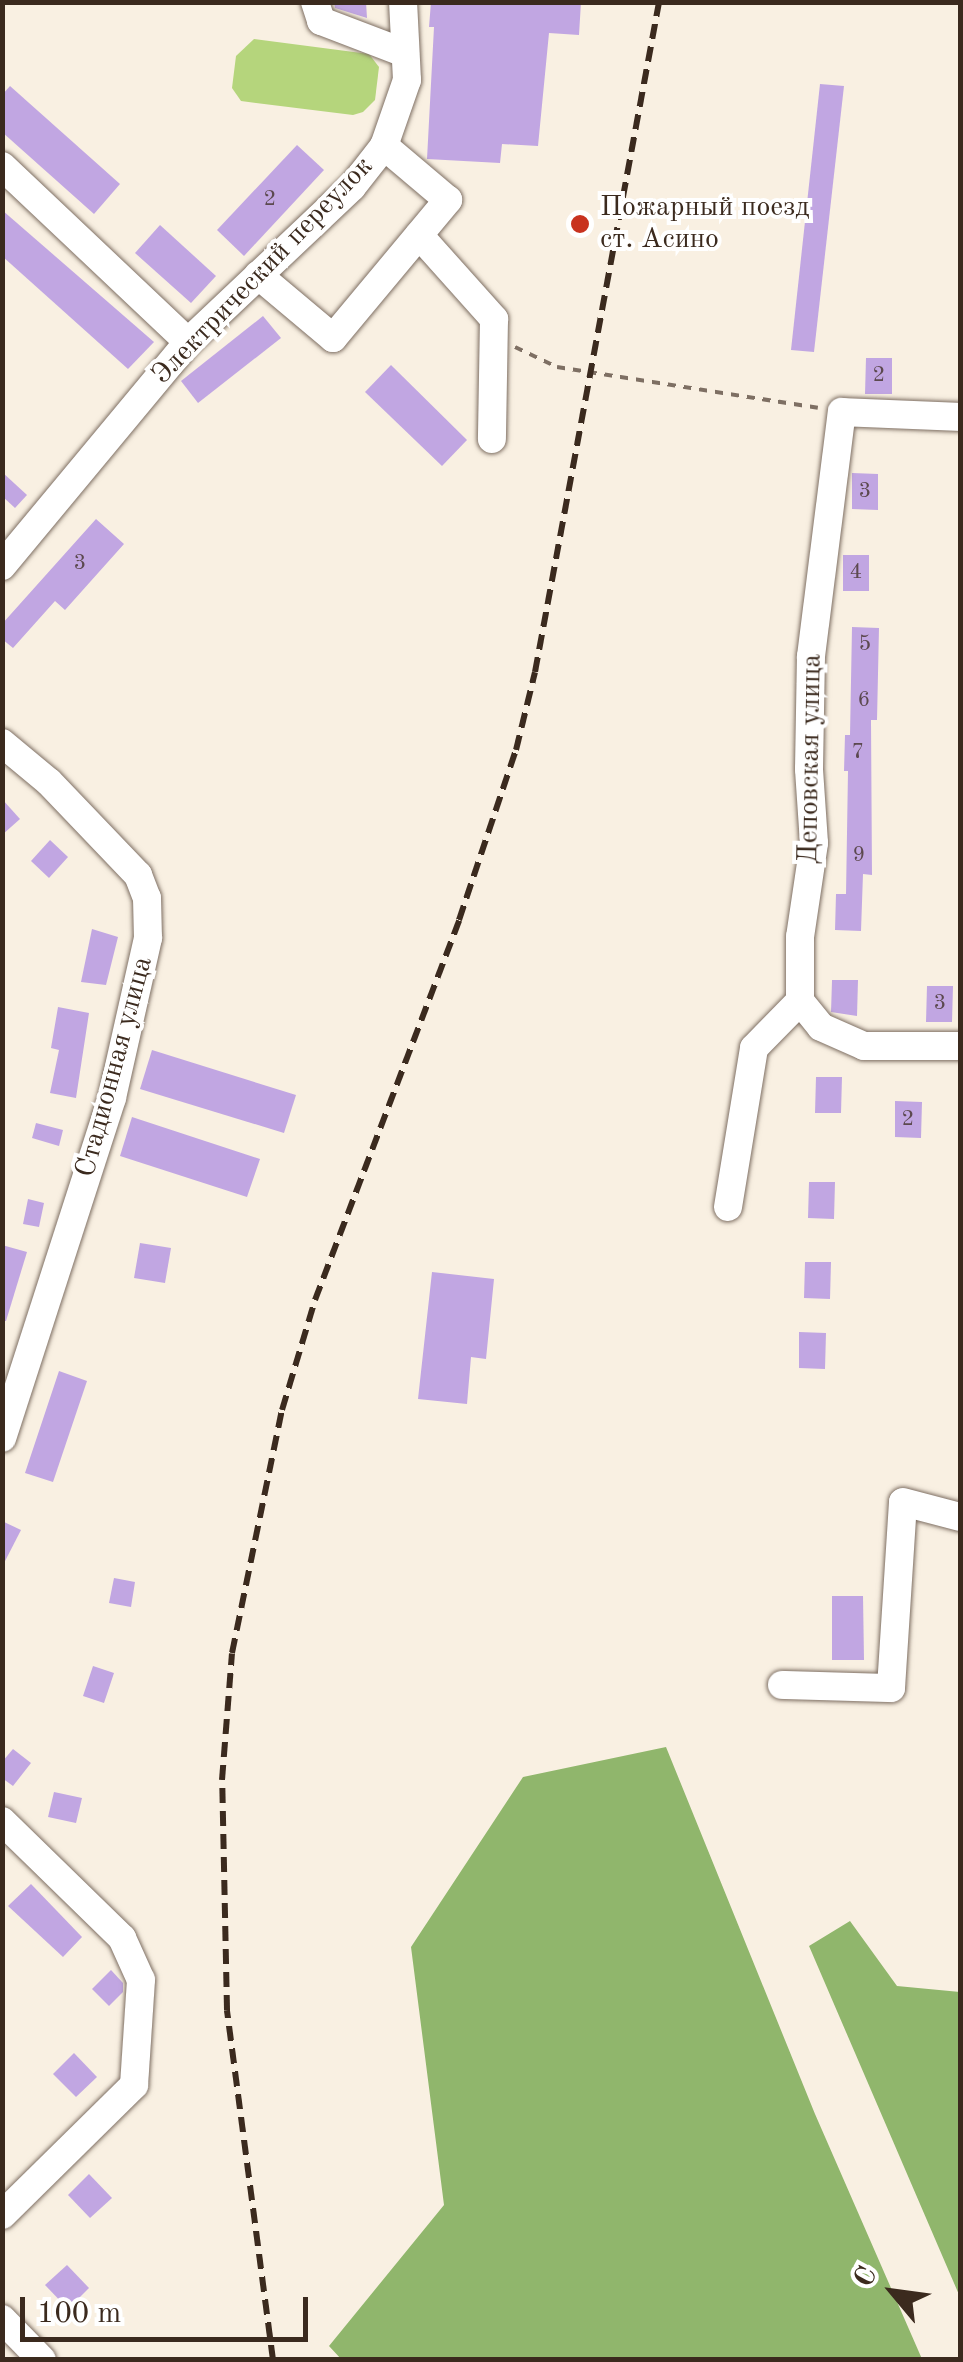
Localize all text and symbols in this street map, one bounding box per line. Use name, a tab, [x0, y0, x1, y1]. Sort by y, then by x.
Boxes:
street label: Электрический переулок	[145, 150, 381, 392]
house number: 2	[264, 187, 276, 213]
place label: Пожарный поезд ст. Асино	[600, 191, 809, 257]
marker: Пожарный поезд ст. Асино	[569, 213, 591, 235]
house number: 2	[873, 363, 885, 389]
house number: 3	[859, 479, 871, 505]
house number: 3	[74, 551, 86, 577]
house number: 4	[850, 560, 862, 586]
house number: 5	[859, 632, 871, 658]
street label: Деповская улица	[792, 654, 830, 864]
house number: 6	[858, 688, 870, 714]
house number: 7	[852, 740, 864, 766]
house number: 9	[853, 843, 865, 869]
street label: Стадионная улица	[69, 953, 161, 1181]
house number: 3	[934, 991, 946, 1017]
house number: 2	[902, 1107, 914, 1133]
north arrow	[843, 2242, 943, 2342]
text: С	[850, 2263, 883, 2292]
scale bar	[25, 2277, 312, 2339]
text: 100 m	[37, 2299, 121, 2329]

